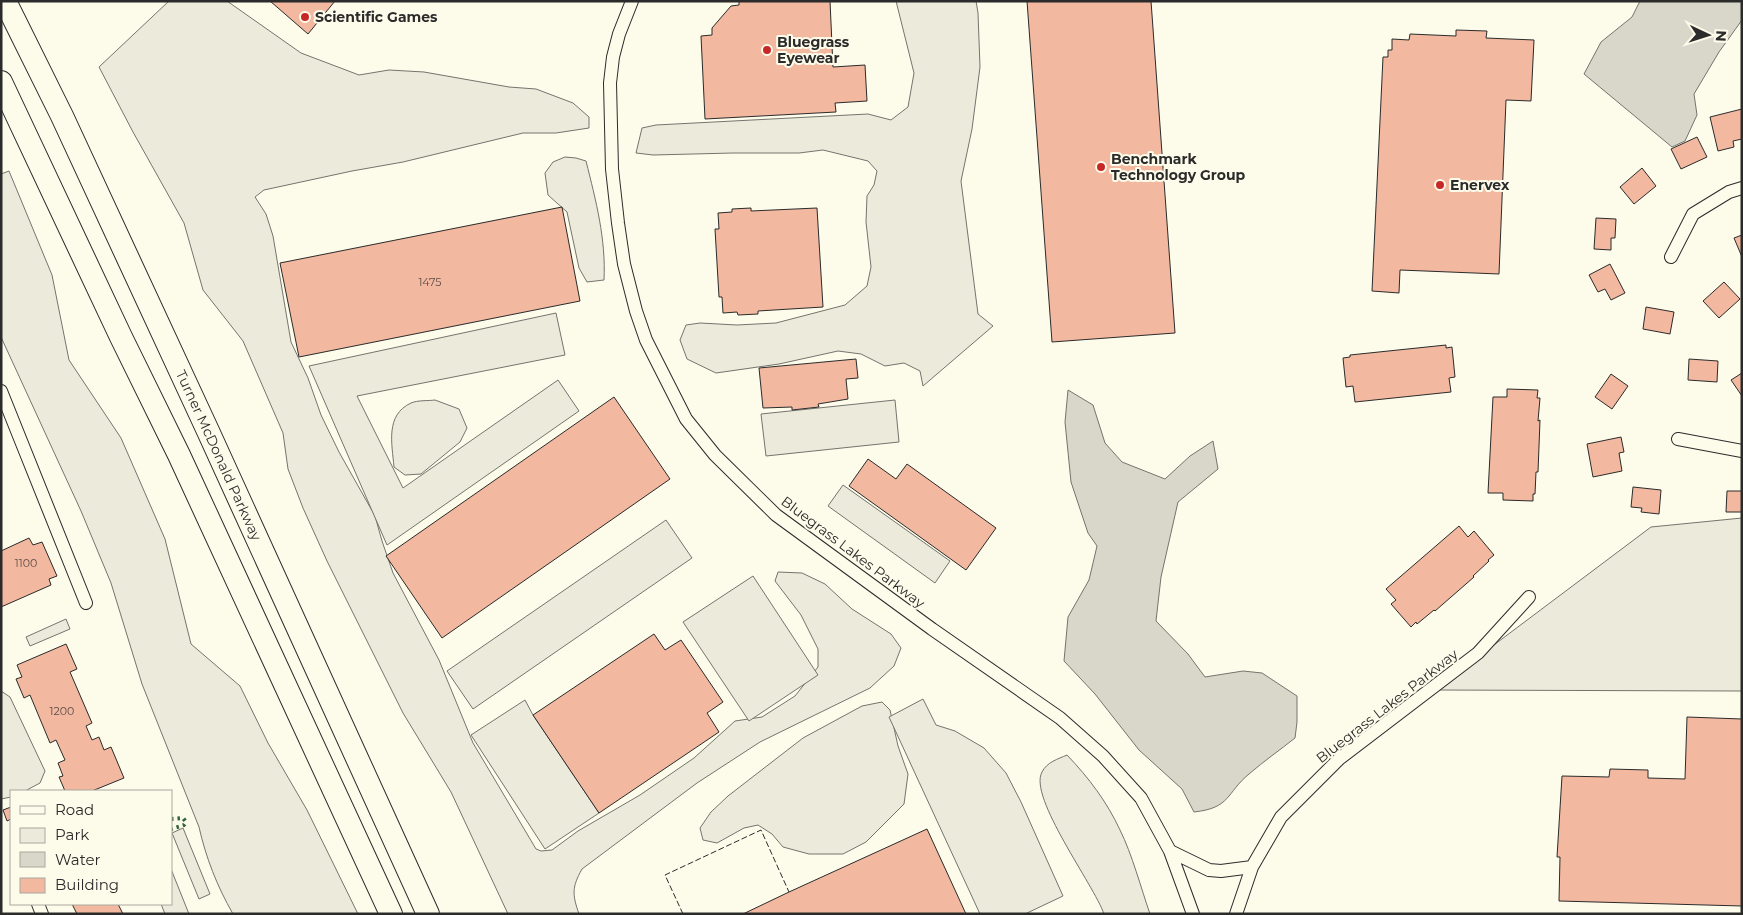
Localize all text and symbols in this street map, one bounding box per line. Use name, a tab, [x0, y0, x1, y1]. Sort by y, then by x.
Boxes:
place label: Scientific Games	[315, 8, 438, 26]
north arrow	[1683, 10, 1733, 60]
marker: Scientific Games	[299, 11, 311, 23]
text: N	[1712, 30, 1730, 42]
place label: Bluegrass Eyewear	[777, 33, 850, 67]
marker: Bluegrass Eyewear	[761, 44, 773, 56]
place label: Benchmark Technology Group	[1111, 150, 1246, 184]
marker: Benchmark Technology Group	[1095, 161, 1107, 173]
place label: Enervex	[1450, 176, 1510, 194]
marker: Enervex	[1434, 179, 1446, 191]
house number: 1475	[418, 275, 442, 289]
street label: Turner McDonald Parkway	[172, 367, 266, 544]
street label: Bluegrass Lakes Parkway	[778, 492, 929, 612]
house number: 1100	[15, 556, 37, 570]
street label: Bluegrass Lakes Parkway	[1312, 645, 1462, 767]
house number: 1200	[50, 704, 74, 718]
legend	[10, 790, 172, 905]
text: Road	[55, 800, 94, 819]
text: Park	[55, 825, 89, 844]
text: Water	[55, 850, 101, 869]
text: Building	[55, 875, 119, 894]

